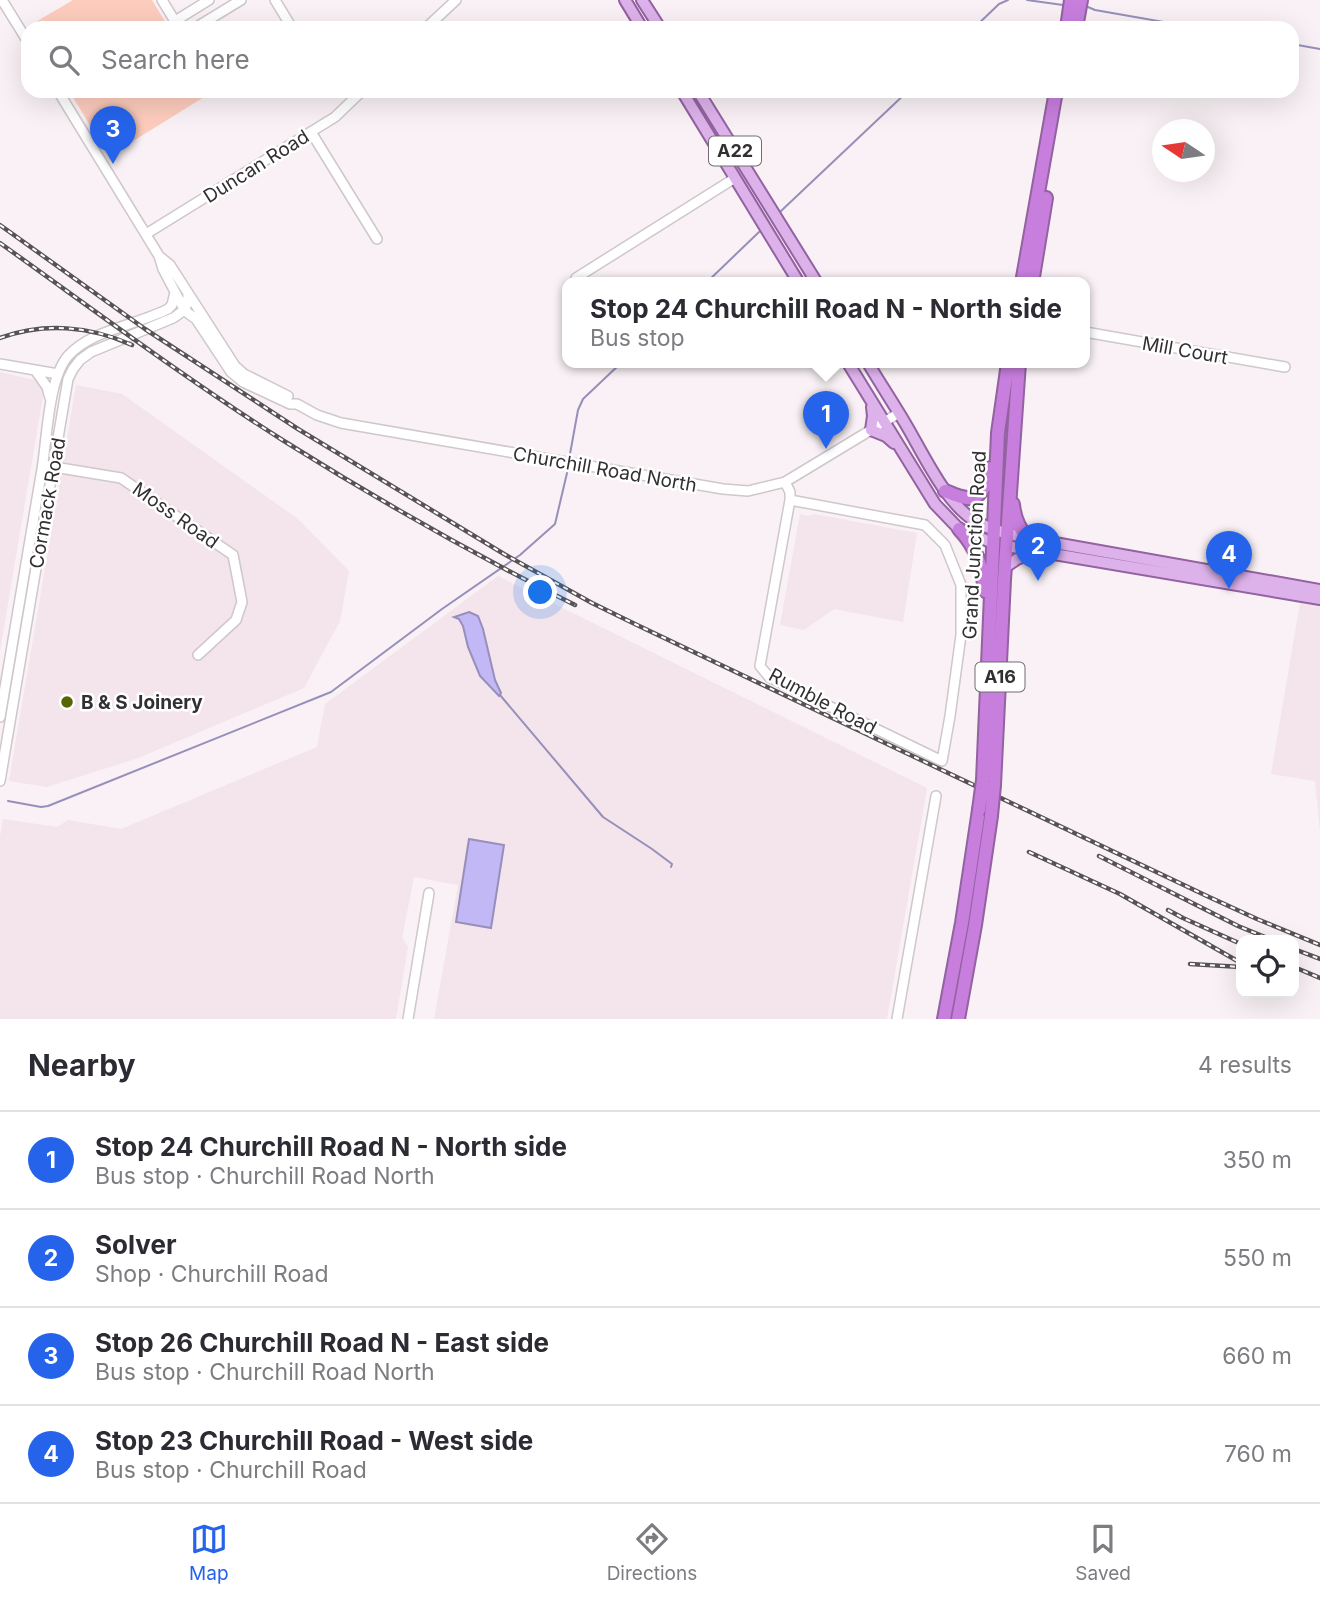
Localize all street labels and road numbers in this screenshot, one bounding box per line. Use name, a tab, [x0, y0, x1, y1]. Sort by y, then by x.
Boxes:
street label: Duncan Road	[199, 125, 313, 208]
road number: A22	[709, 136, 761, 166]
street label: Mill Court	[1140, 332, 1229, 369]
street label: Cormack Road	[25, 436, 70, 570]
street label: Churchill Road North	[511, 442, 699, 497]
street label: Grand Junction Road	[958, 450, 991, 640]
street label: Moss Road	[128, 477, 223, 553]
road number: A16	[976, 662, 1024, 692]
street label: Rumble Road	[765, 663, 881, 739]

